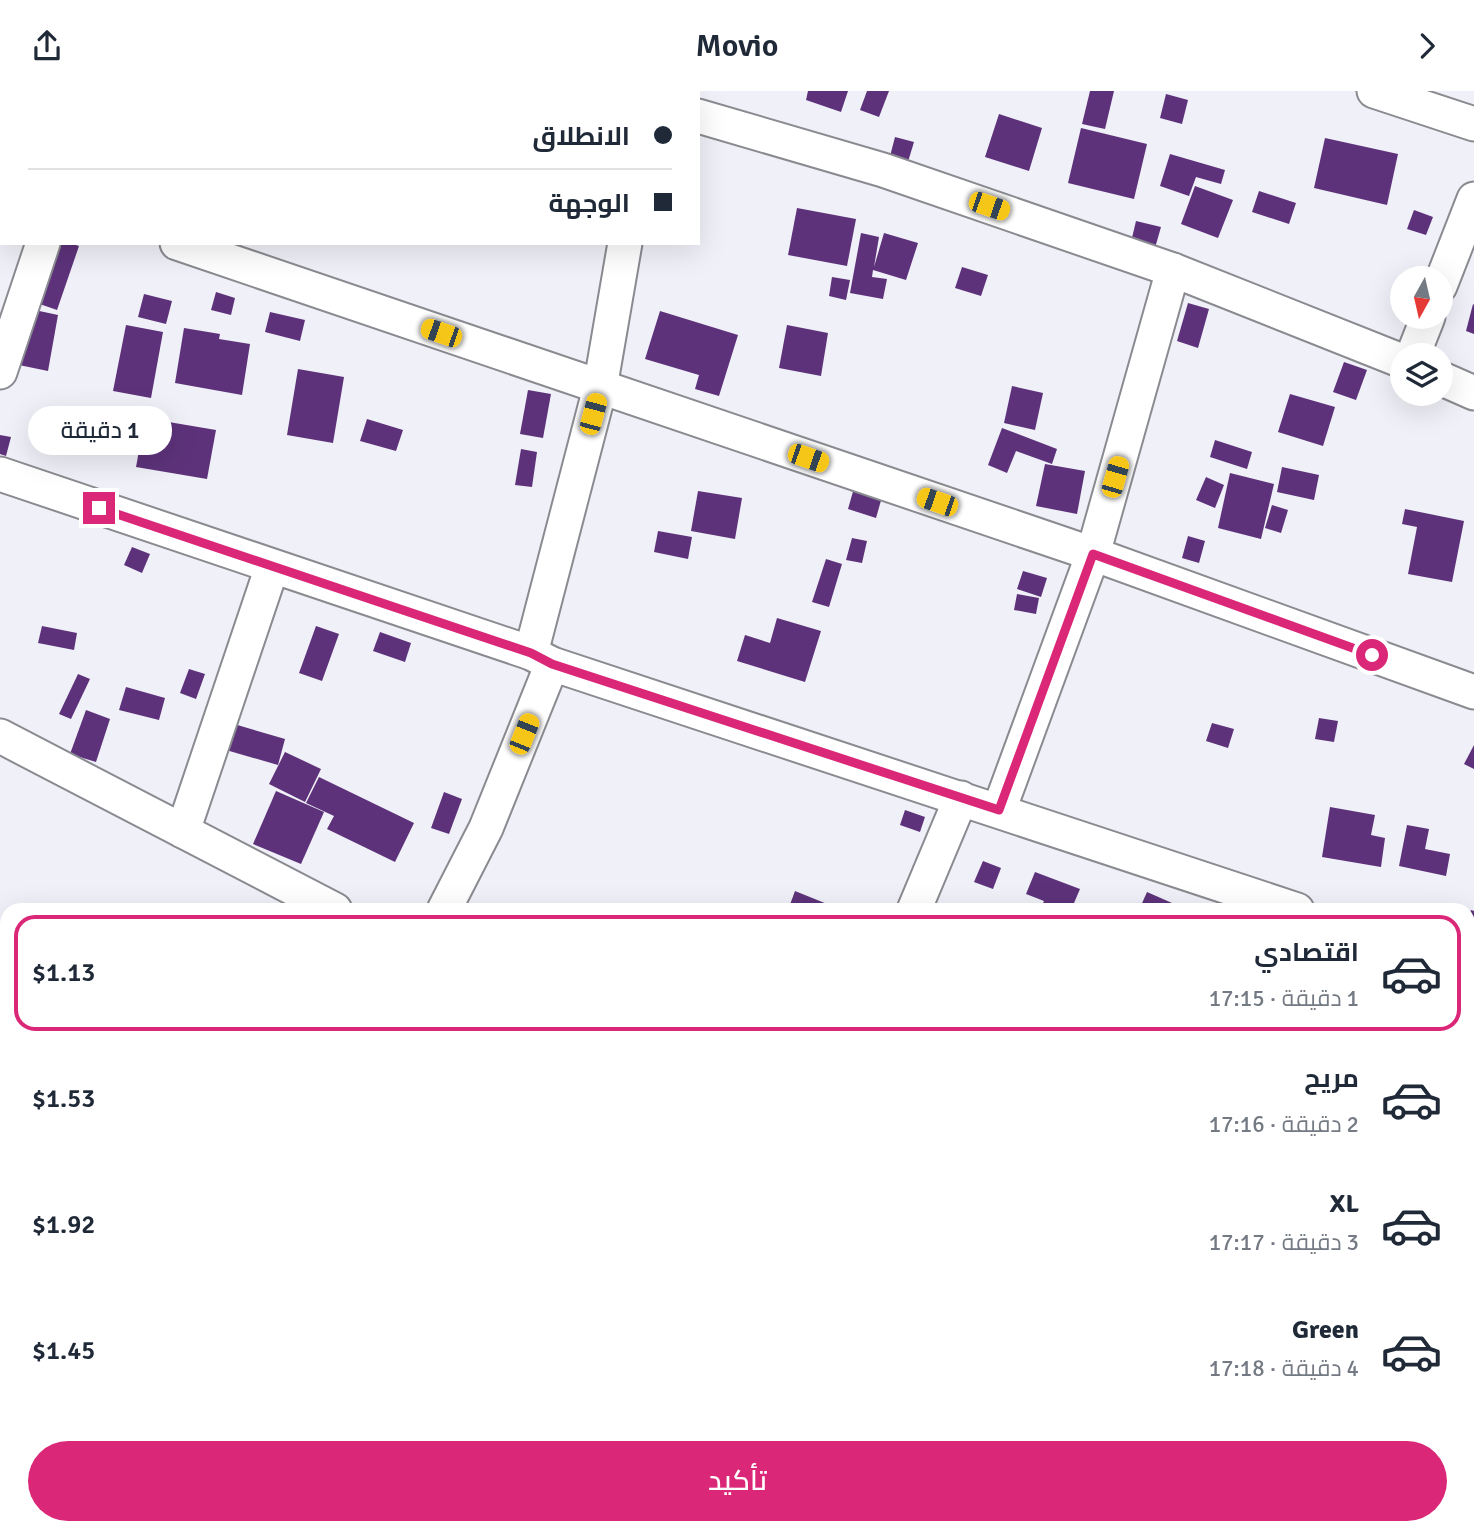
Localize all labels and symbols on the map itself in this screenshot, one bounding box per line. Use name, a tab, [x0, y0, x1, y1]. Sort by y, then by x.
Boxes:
car	[966, 189, 1013, 223]
north arrow	[1390, 266, 1452, 329]
car	[418, 316, 465, 350]
car	[578, 391, 609, 437]
callout: 1 دقيقة	[27, 407, 171, 455]
car	[785, 441, 832, 475]
car	[1100, 454, 1131, 500]
car	[914, 485, 961, 519]
route end	[83, 492, 115, 524]
route start	[1356, 639, 1388, 671]
car	[507, 711, 542, 757]

